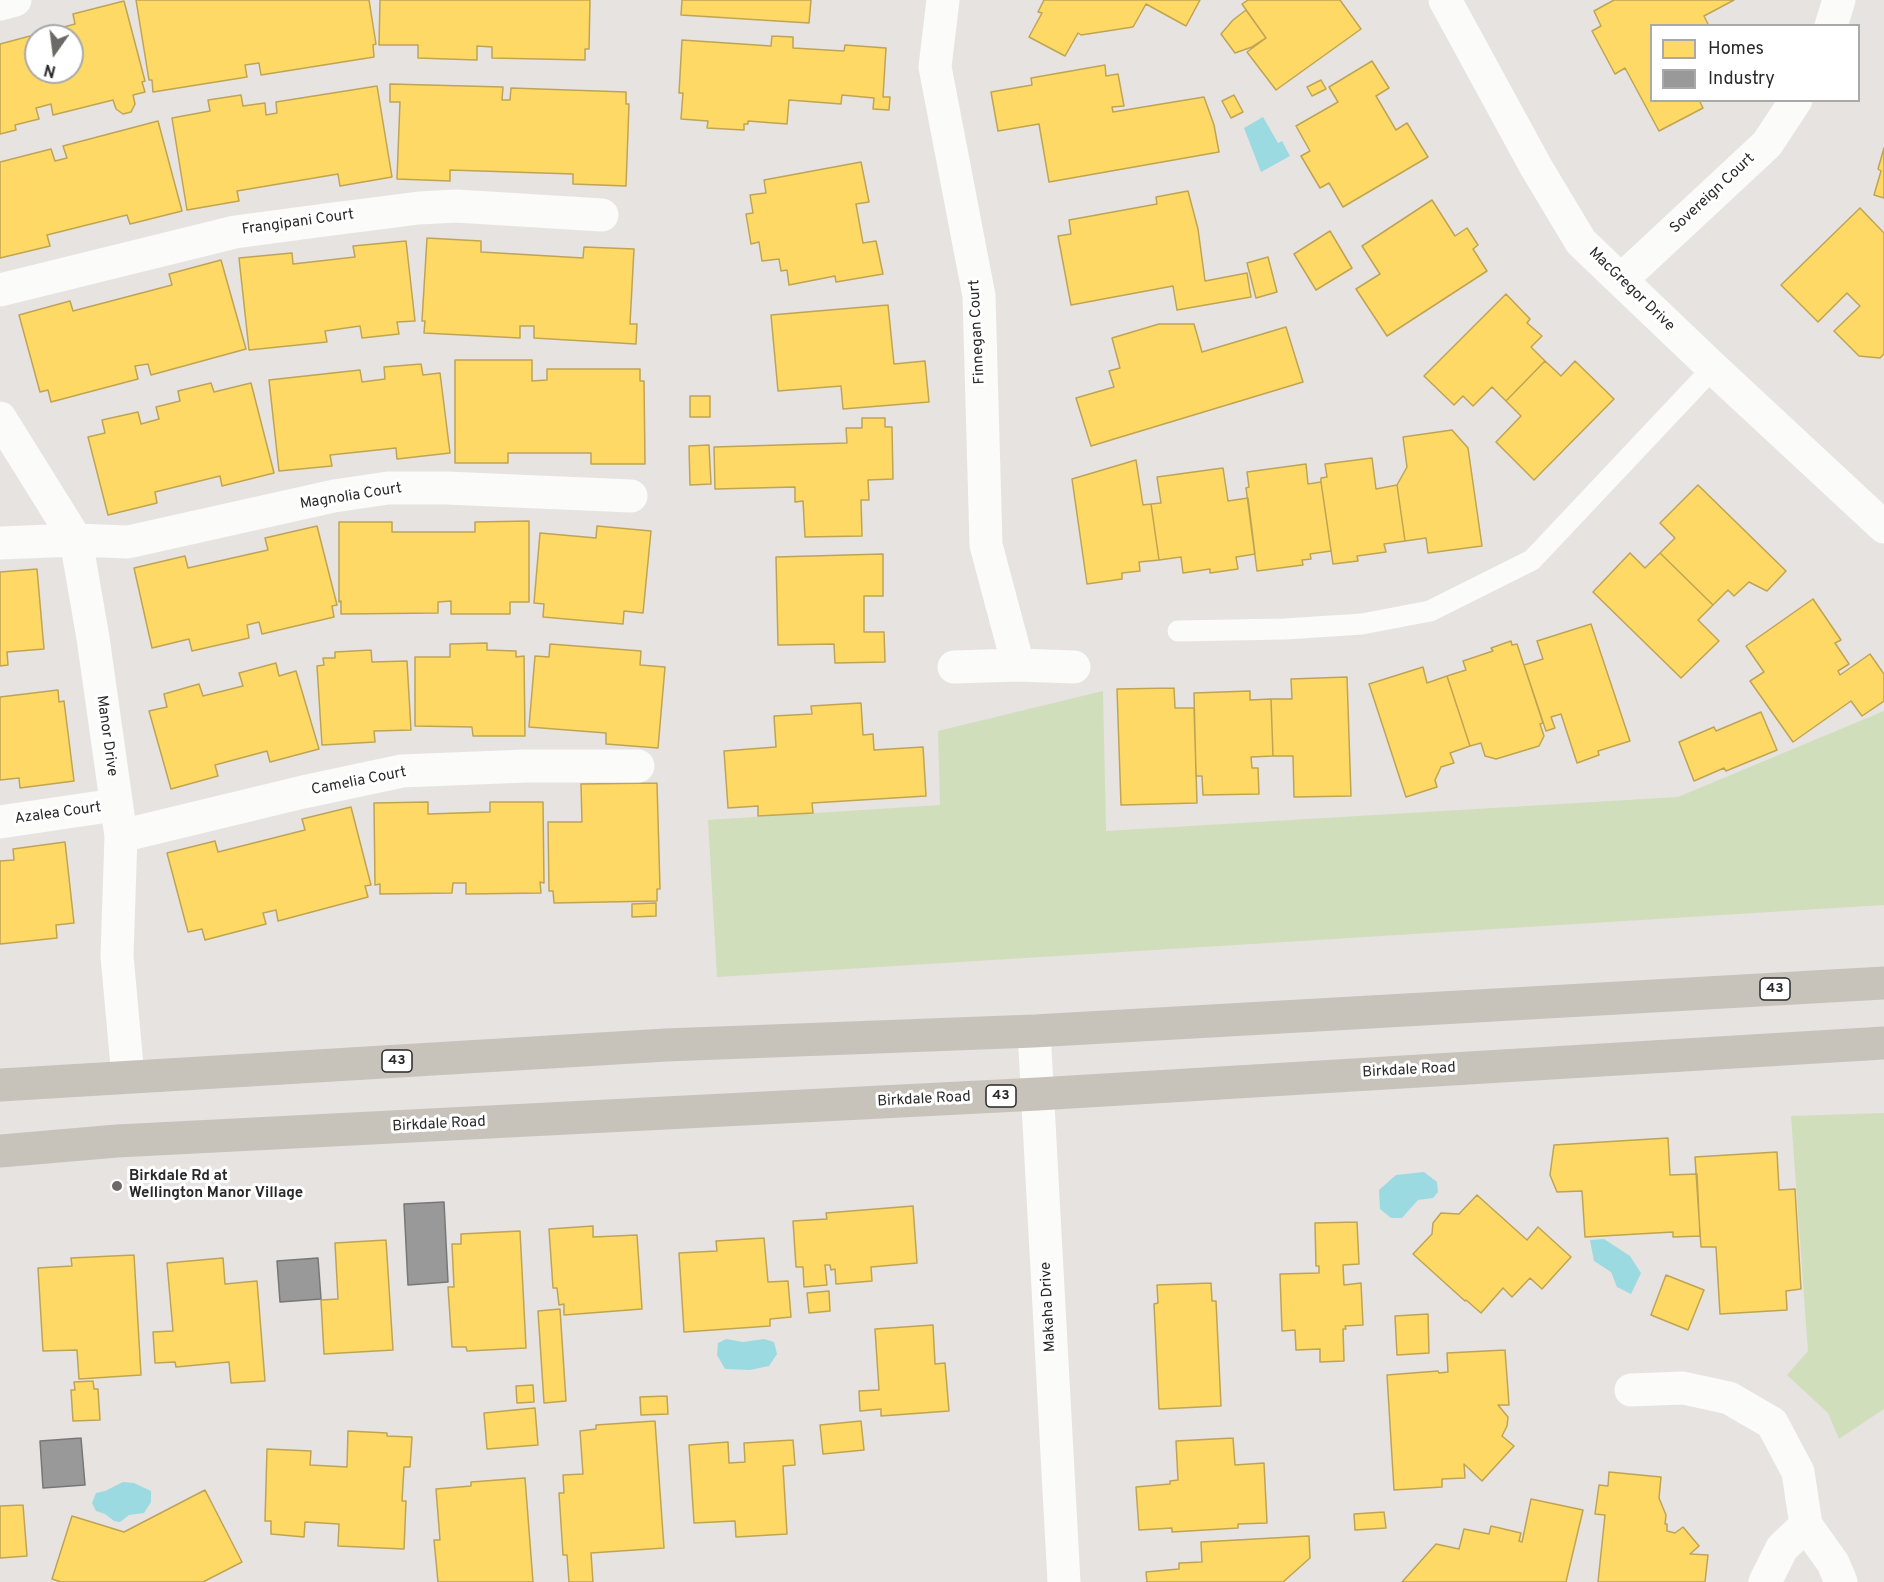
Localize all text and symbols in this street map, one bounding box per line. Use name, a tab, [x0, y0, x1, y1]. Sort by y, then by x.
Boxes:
north arrow	[24, 24, 84, 84]
legend	[1650, 24, 1860, 102]
text: Homes	[1708, 38, 1764, 61]
text: N	[42, 58, 58, 81]
text: Industry	[1708, 68, 1775, 91]
street label: Sovereign Court	[1667, 150, 1759, 238]
street label: Frangipani Court	[241, 206, 355, 240]
street label: MacGregor Drive	[1584, 244, 1678, 336]
street label: Finnegan Court	[966, 279, 990, 385]
street label: Magnolia Court	[299, 480, 403, 514]
street label: Manor Drive	[91, 694, 121, 778]
street label: Camelia Court	[310, 764, 408, 800]
street label: Azalea Court	[13, 799, 103, 829]
road number: 43	[1760, 978, 1790, 1000]
road number: 43	[382, 1050, 412, 1072]
street label: Birkdale Road	[1362, 1060, 1456, 1082]
road number: 43	[986, 1085, 1016, 1107]
street label: Birkdale Road	[877, 1089, 971, 1111]
street label: Birkdale Road	[392, 1114, 486, 1136]
place label: Birkdale Rd at Wellington Manor Village	[129, 1168, 303, 1203]
marker: Birkdale Rd at Wellington Manor Village	[110, 1179, 124, 1193]
street label: Makaha Drive	[1038, 1261, 1060, 1353]

